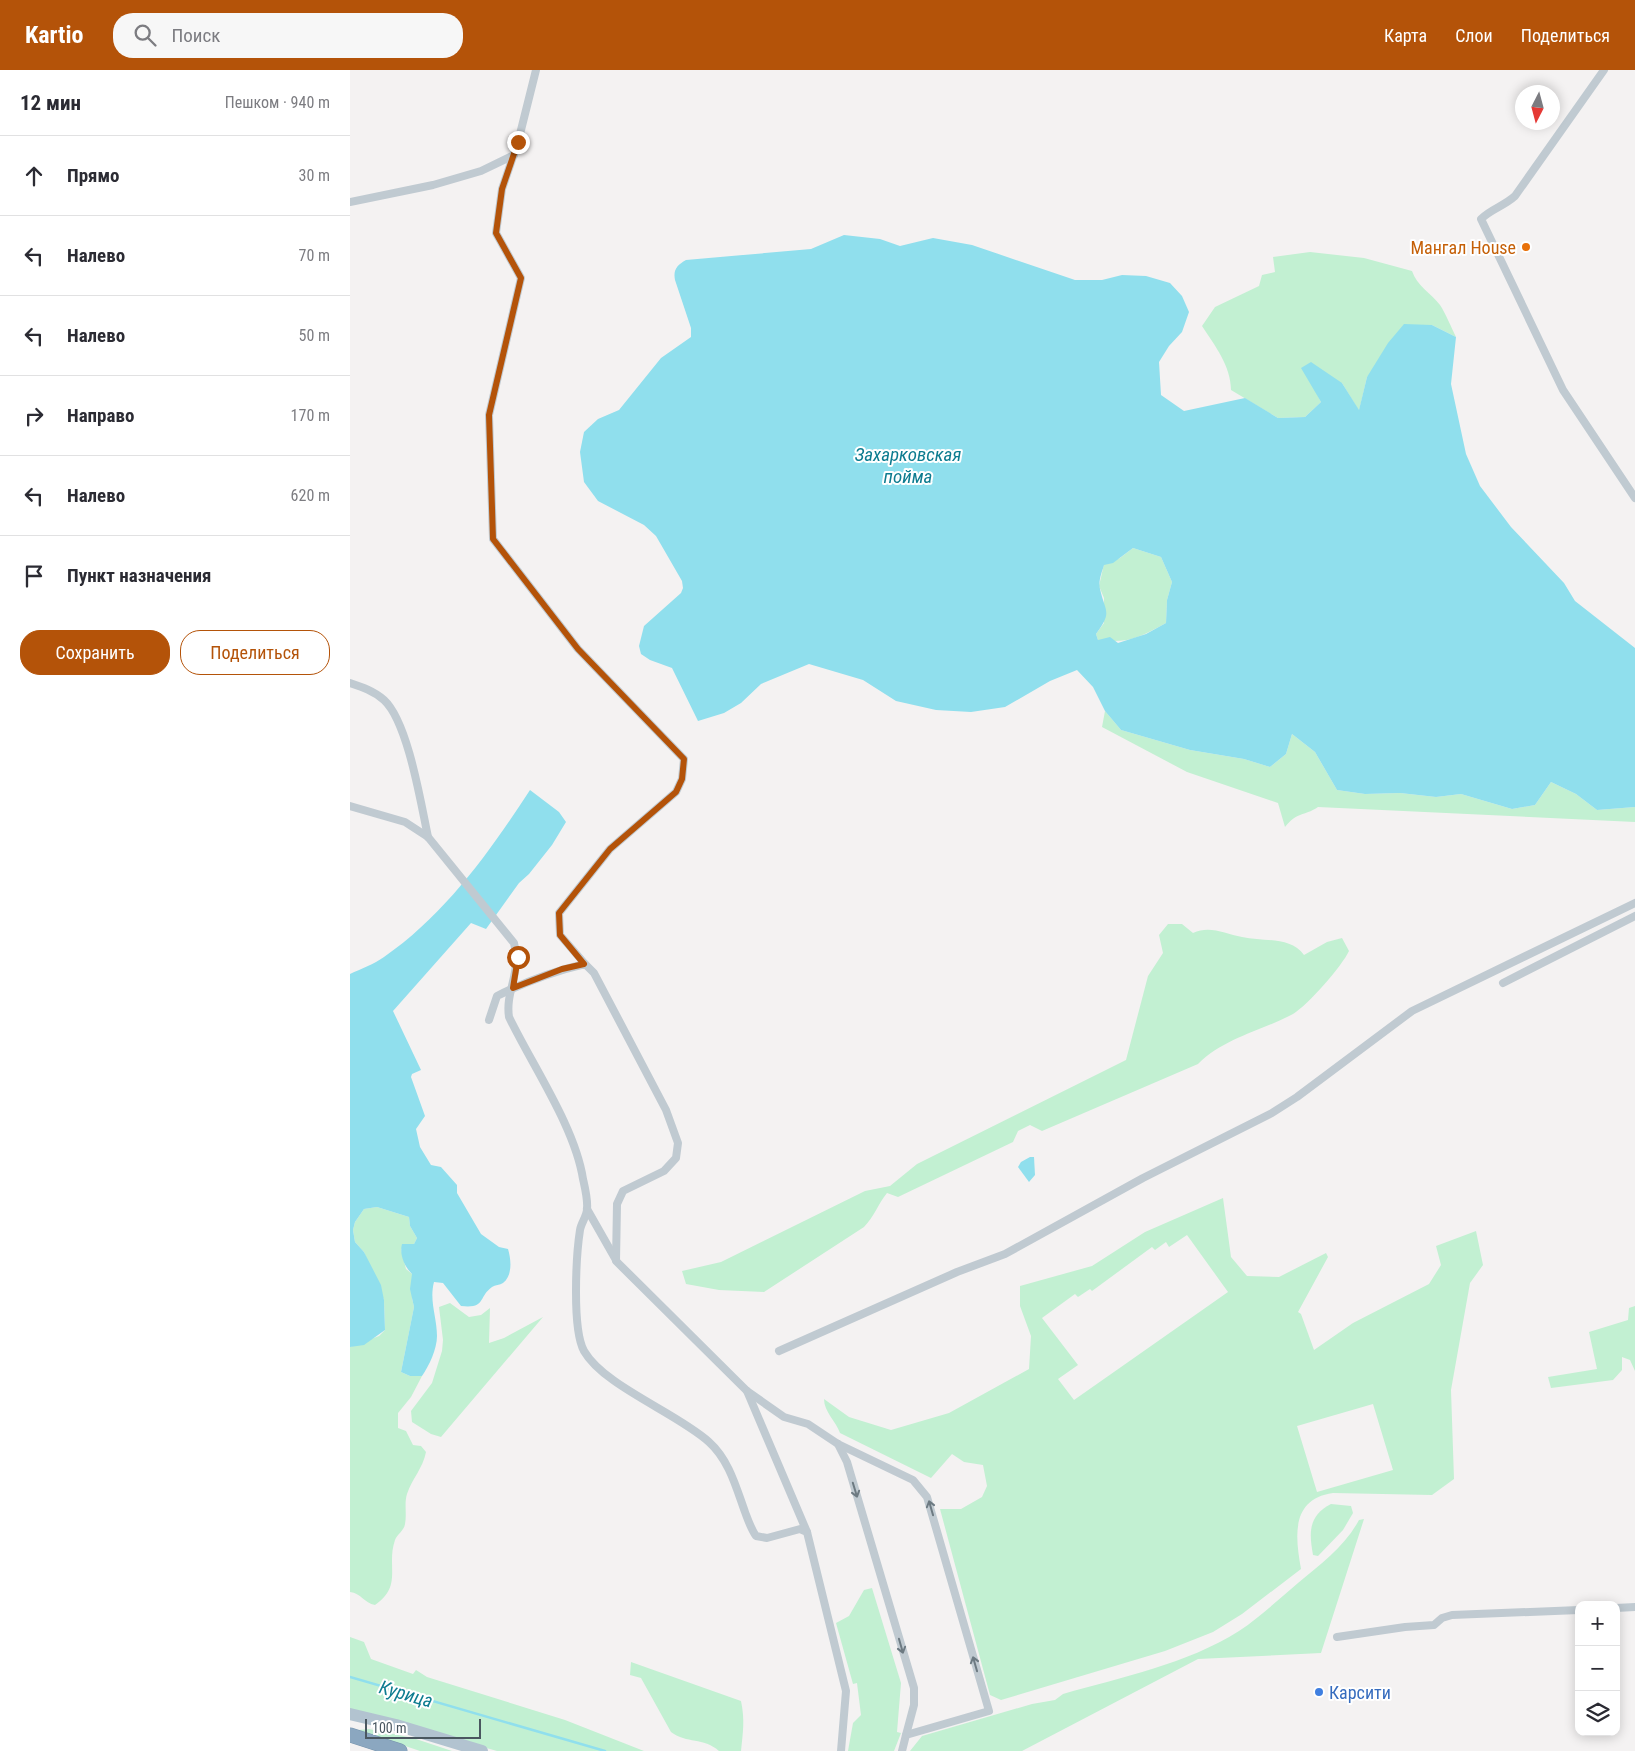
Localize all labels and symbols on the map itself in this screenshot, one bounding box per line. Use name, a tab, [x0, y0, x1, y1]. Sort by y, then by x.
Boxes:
north arrow	[1515, 85, 1560, 130]
route end	[507, 131, 530, 154]
place label: Мангал House	[1410, 237, 1516, 258]
marker: Мангал House	[1520, 241, 1532, 253]
water label: Захарковская пойма	[855, 443, 961, 488]
route start	[507, 946, 530, 969]
one-way arrow	[850, 1481, 860, 1497]
one-way arrow	[925, 1501, 935, 1517]
one-way arrow	[897, 1637, 907, 1653]
one-way arrow	[970, 1657, 980, 1673]
water label: Курица	[377, 1675, 435, 1713]
place label: Карсити	[1329, 1682, 1391, 1703]
marker: Карсити	[1313, 1686, 1325, 1698]
scale bar	[365, 1716, 481, 1739]

